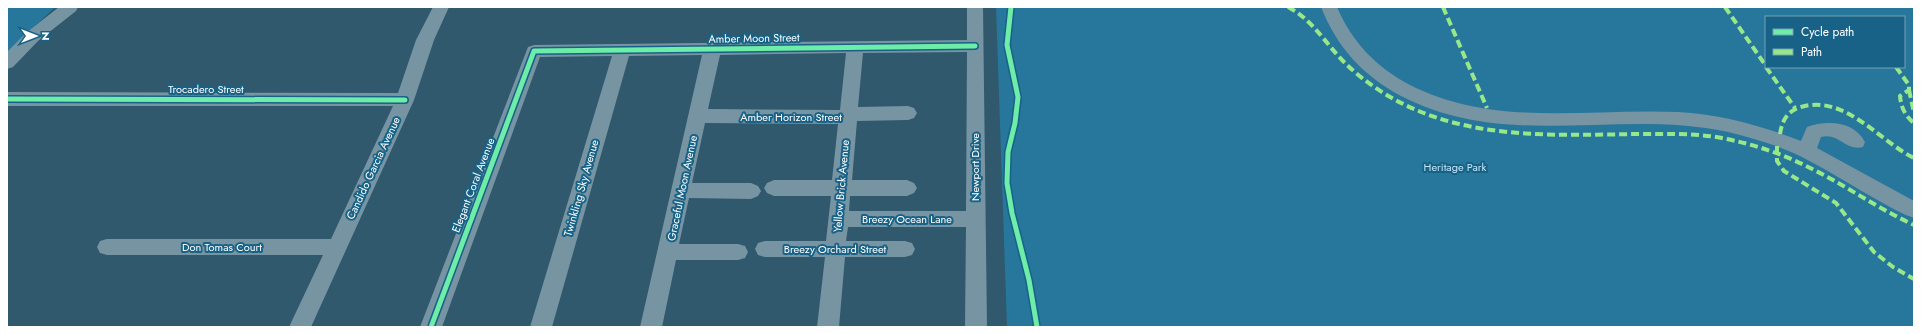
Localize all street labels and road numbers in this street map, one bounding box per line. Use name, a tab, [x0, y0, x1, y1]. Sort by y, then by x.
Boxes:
street label: Amber Moon Street	[708, 29, 800, 47]
street label: Trocadero Street	[168, 81, 244, 97]
street label: Amber Horizon Street	[740, 109, 842, 125]
street label: Candido Garcia Avenue	[342, 114, 404, 222]
street label: Graceful Moon Avenue	[663, 133, 701, 242]
street label: Newport Drive	[967, 133, 983, 201]
street label: Elegant Coral Avenue	[448, 135, 499, 235]
street label: Twinkling Sky Avenue	[560, 137, 603, 238]
street label: Yellow Brick Avenue	[829, 139, 853, 233]
street label: Breezy Ocean Lane	[862, 211, 952, 227]
street label: Don Tomas Court	[182, 239, 262, 255]
street label: Breezy Orchard Street	[784, 241, 887, 257]

